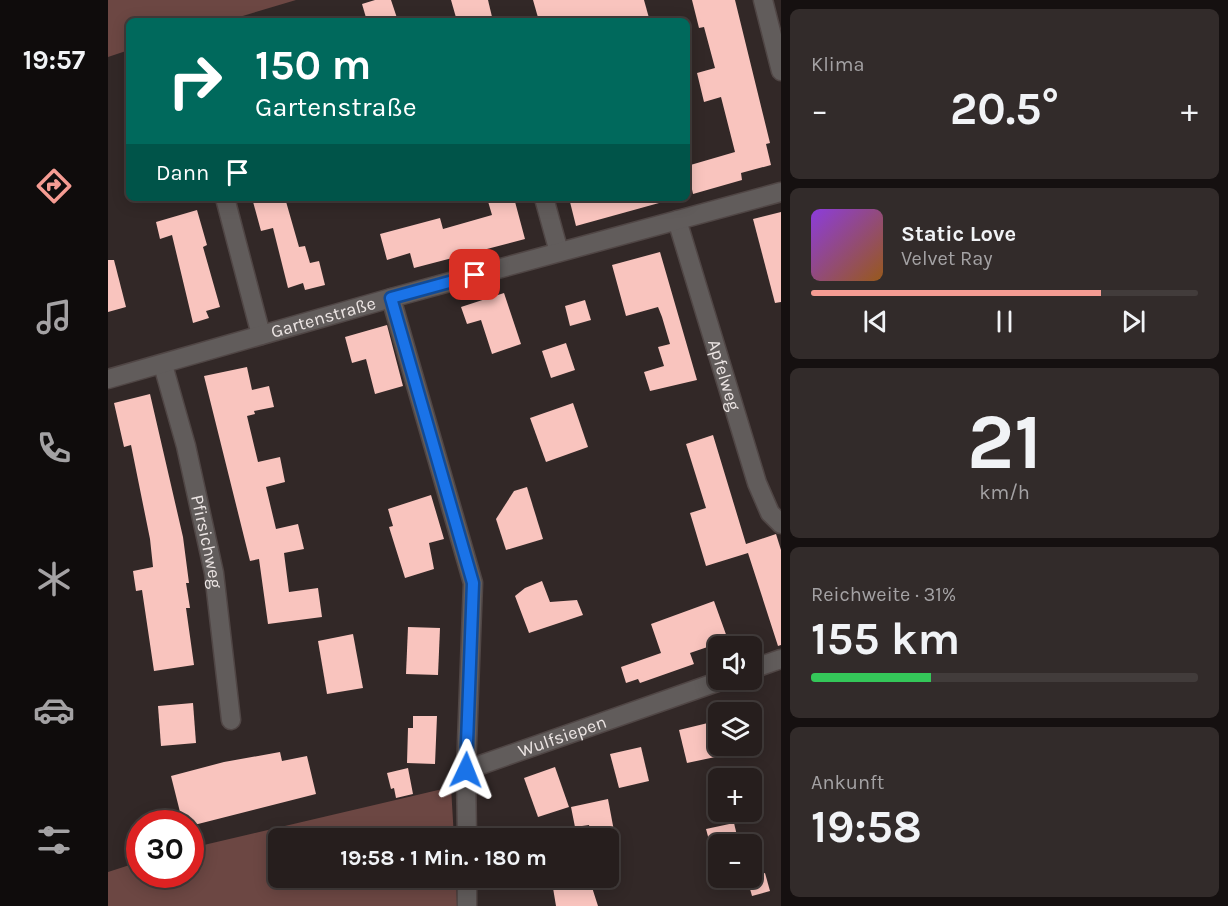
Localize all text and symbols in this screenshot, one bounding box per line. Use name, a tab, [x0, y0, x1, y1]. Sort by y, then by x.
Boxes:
text: 150 m	[255, 40, 371, 90]
icon: right	[156, 42, 234, 120]
text: 19:57	[23, 44, 85, 76]
text: Klima	[811, 53, 864, 76]
text: 20.5°	[950, 83, 1059, 135]
text: Gartenstraße	[255, 91, 417, 123]
text: −	[811, 91, 828, 129]
text: +	[1181, 91, 1198, 129]
icon: arrive	[221, 156, 254, 189]
text: Dann	[156, 160, 209, 186]
icon: directions	[33, 165, 75, 207]
text: Static Love	[901, 221, 1016, 247]
text: Velvet Ray	[901, 247, 993, 270]
pin	[449, 249, 500, 300]
icon: arrive	[458, 258, 491, 291]
street label: Gartenstraße	[268, 292, 378, 343]
icon: music	[33, 296, 75, 338]
icon: previous	[859, 305, 892, 338]
icon: pause	[988, 305, 1021, 338]
icon: next	[1117, 305, 1150, 338]
street label: Apfelweg	[703, 336, 745, 413]
text: 21	[967, 396, 1042, 488]
icon: phone	[33, 427, 75, 469]
text: km/h	[979, 481, 1030, 504]
street label: Pfirsichweg	[186, 492, 227, 590]
icon: climate	[33, 558, 75, 600]
text: Reichweite · 31%	[811, 583, 956, 606]
text: 155 km	[811, 613, 960, 665]
map controls	[708, 636, 762, 888]
button: sound	[708, 636, 762, 690]
icon: car	[33, 689, 75, 731]
button: layers	[708, 702, 762, 756]
street label: Wulfsiepen	[515, 711, 609, 762]
position arrow	[434, 738, 498, 802]
button: +	[708, 768, 762, 822]
text: Ankunft	[811, 771, 884, 794]
text: 19:58	[811, 801, 922, 853]
speed limit sign: 30	[126, 810, 204, 888]
icon: filters	[33, 819, 75, 861]
button: −	[708, 834, 762, 888]
text: 19:58 · 1 Min. · 180 m	[340, 845, 547, 871]

